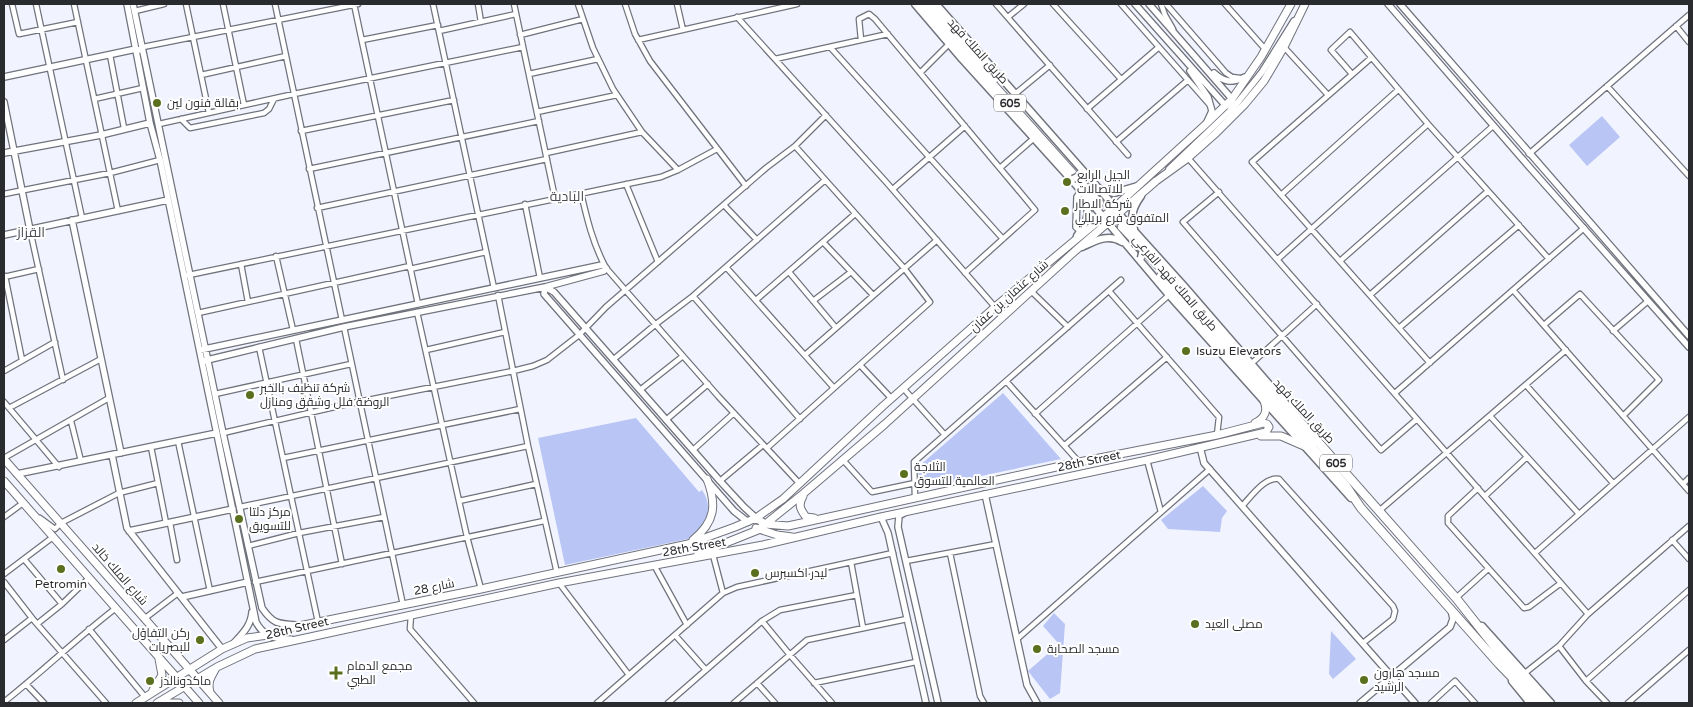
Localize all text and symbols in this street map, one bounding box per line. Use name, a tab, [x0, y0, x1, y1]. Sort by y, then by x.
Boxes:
street label: طريق الملك فهد	[945, 15, 1011, 87]
road number: 605	[994, 95, 1026, 112]
place label: بقالة فنون لين	[167, 96, 239, 110]
marker: بقالة فنون لين	[151, 97, 163, 109]
place label: الجيل الرابع للاتصالات	[1077, 168, 1130, 196]
marker: الجيل الرابع للاتصالات	[1061, 176, 1073, 188]
district label: البادية	[550, 188, 584, 205]
place label: شركة الاطار المتفوق فرع بريللي	[1074, 197, 1169, 228]
marker: شركة الاطار المتفوق فرع بريللي	[1059, 205, 1071, 217]
district label: القزاز	[16, 224, 45, 241]
street label: طريق الملك فهد الفرعي	[1127, 232, 1220, 336]
street label: شارع عثمان بن عفان	[967, 257, 1052, 336]
place label: Isuzu Elevators	[1196, 344, 1281, 358]
marker: Isuzu Elevators	[1180, 345, 1192, 357]
street label: طريق الملك فهد	[1270, 376, 1338, 446]
place label: شركة تنظيف بالخبر الروضة فلل وشقق ومنازل	[259, 381, 390, 409]
marker: شركة تنظيف بالخبر الروضة فلل وشقق ومنازل	[244, 389, 256, 401]
street label: 28th Street	[1056, 447, 1122, 475]
road number: 605	[1320, 454, 1352, 472]
place label: الثلاجة العالمية للتسوق	[914, 460, 995, 488]
marker: الثلاجة العالمية للتسوق	[898, 468, 910, 480]
place label: مركز دلتا للتسويق	[249, 505, 291, 533]
marker: مركز دلتا للتسويق	[233, 513, 245, 525]
street label: 28th Street	[661, 534, 727, 559]
street label: شارع الملك خالد	[89, 540, 151, 609]
marker: Petromin	[55, 563, 67, 575]
place label: ليدر اكسبرس	[765, 566, 827, 580]
marker: ليدر اكسبرس	[749, 567, 761, 579]
street label: شارع 28	[412, 576, 456, 599]
place label: Petromin	[35, 577, 87, 591]
street label: 28th Street	[264, 614, 330, 642]
place label: مصلى العيد	[1205, 617, 1263, 631]
marker: مصلى العيد	[1189, 618, 1201, 630]
place label: ركن التفاؤل للبصريات	[132, 626, 190, 654]
marker: ركن التفاؤل للبصريات	[194, 634, 206, 646]
place label: مسجد الصحابة	[1047, 642, 1119, 656]
marker: مسجد الصحابة	[1031, 643, 1043, 655]
place label: مجمع الدمام الطبي	[347, 659, 412, 690]
marker: مجمع الدمام الطبي	[329, 666, 343, 680]
place label: مسجد هارون الرشيد	[1374, 666, 1440, 694]
place label: ماكدونالدز	[159, 674, 211, 688]
marker: مسجد هارون الرشيد	[1358, 674, 1370, 686]
marker: ماكدونالدز	[144, 675, 156, 687]

